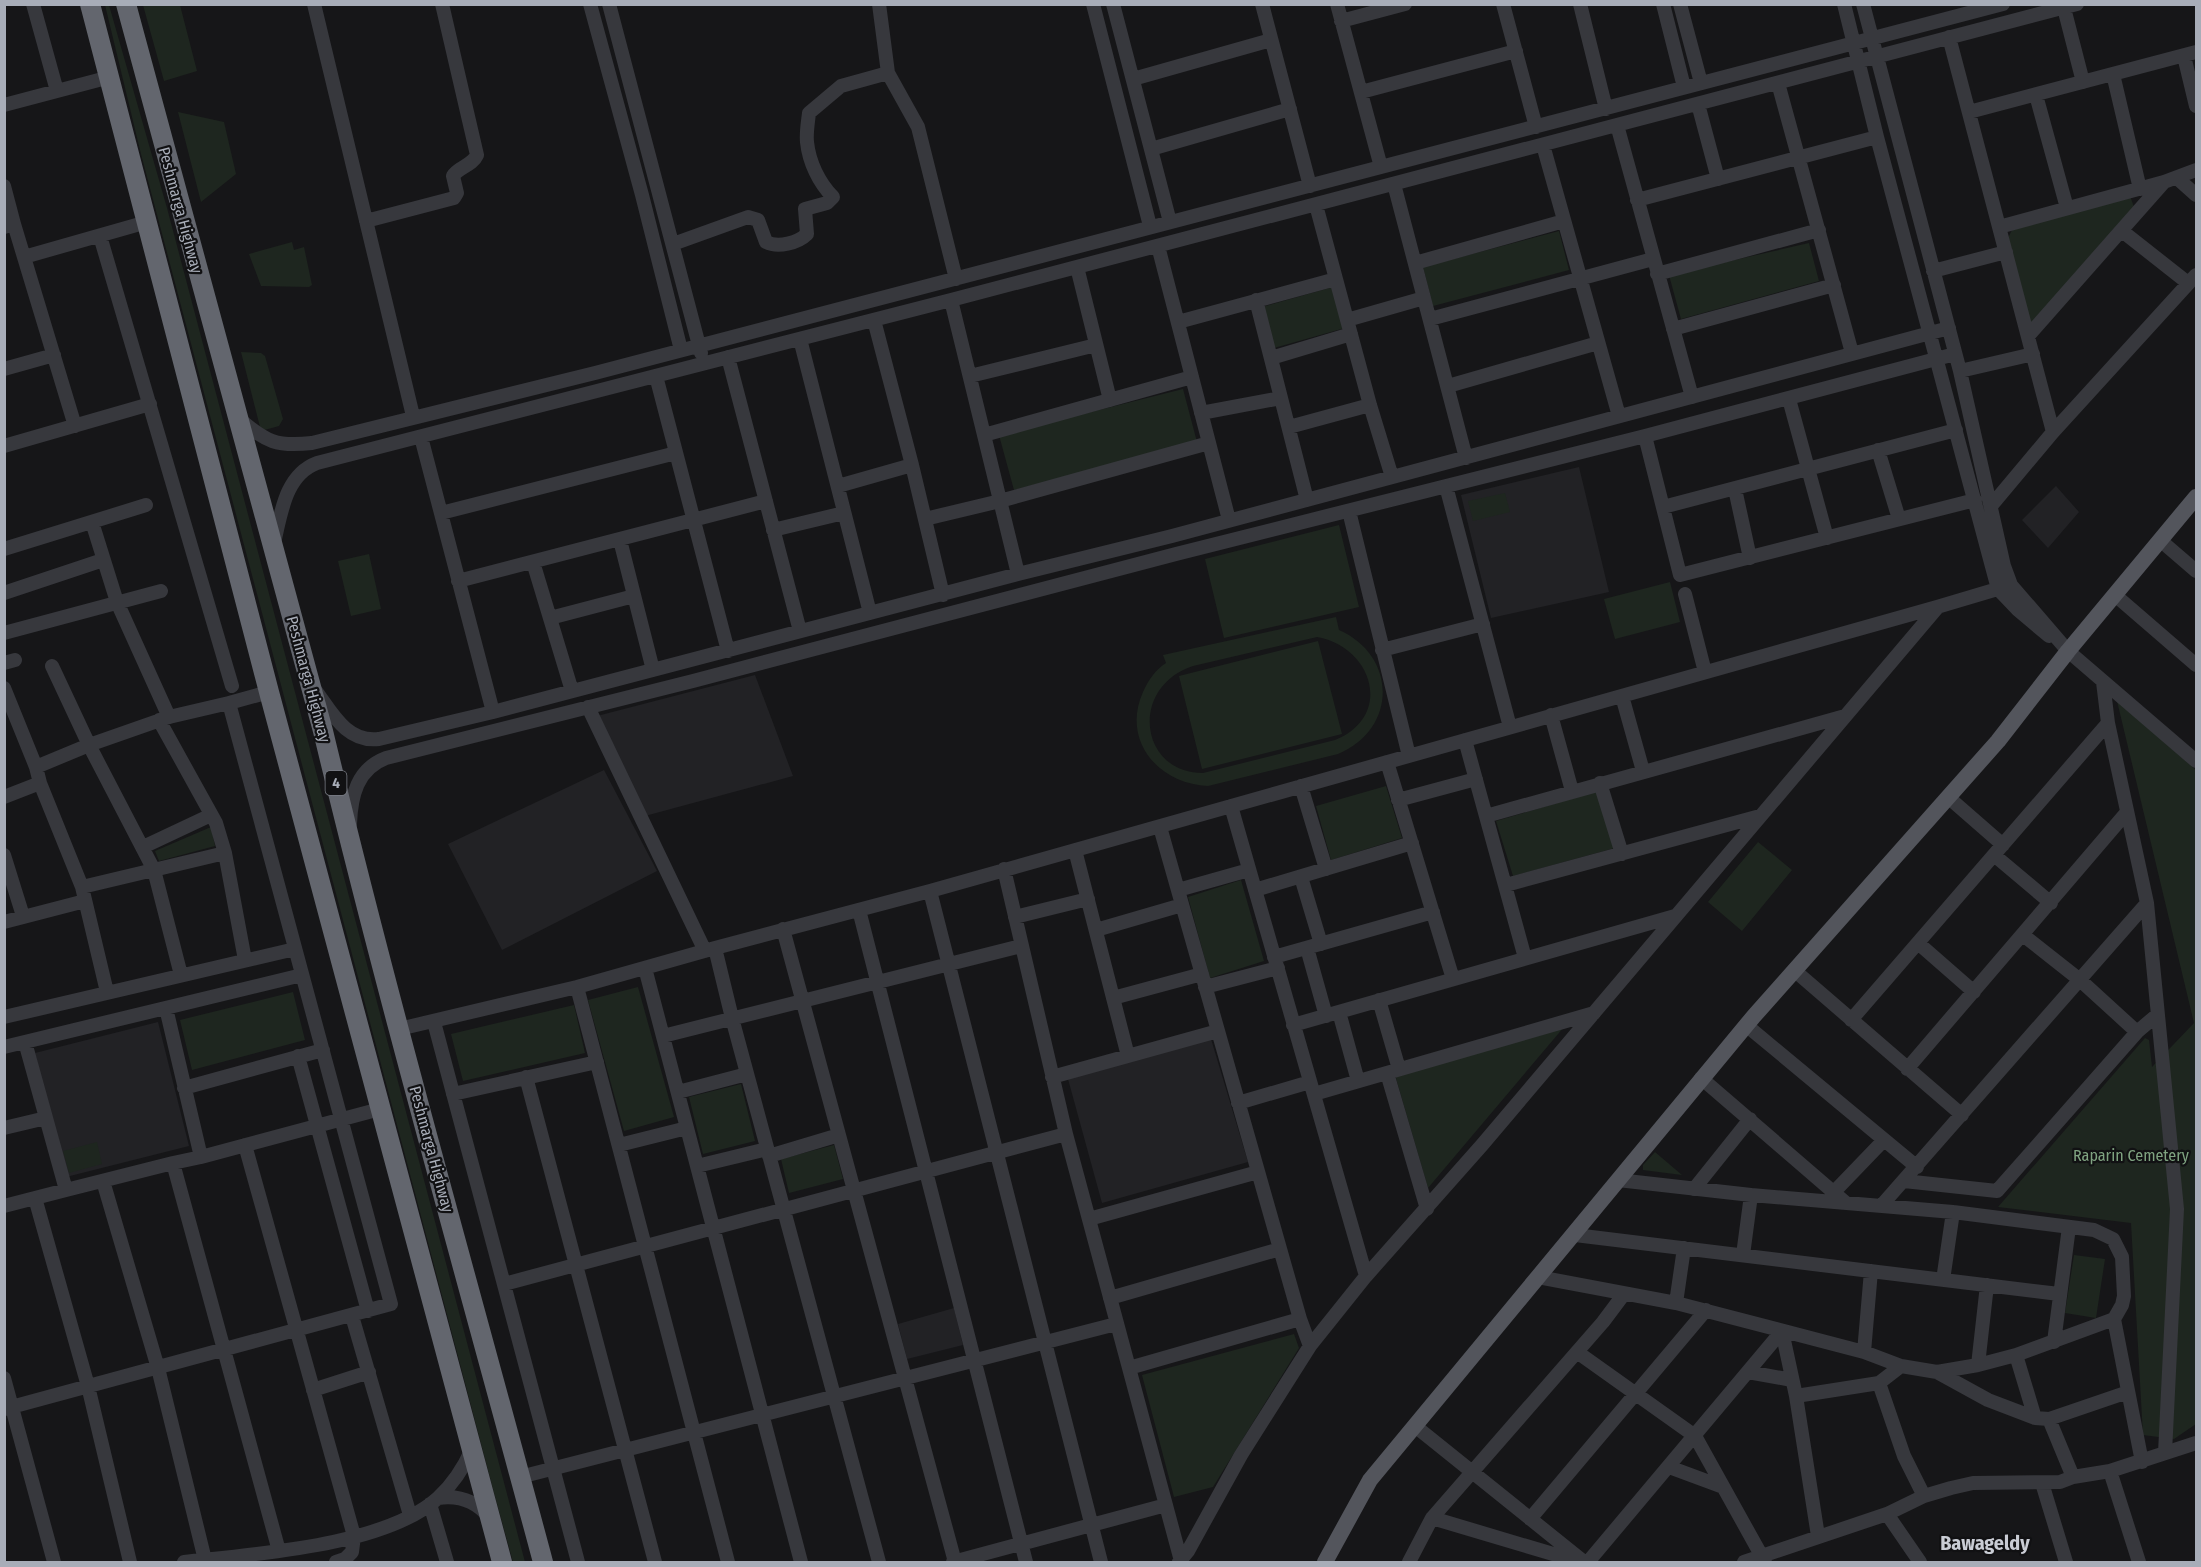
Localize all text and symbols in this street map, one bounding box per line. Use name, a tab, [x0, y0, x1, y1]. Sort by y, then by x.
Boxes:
street label: Peshmarga Highway	[155, 145, 207, 276]
street label: Peshmarga Highway	[283, 614, 335, 745]
road number: 4	[326, 771, 346, 795]
street label: Peshmarga Highway	[406, 1084, 458, 1215]
park label: Raparin Cemetery	[2073, 1146, 2190, 1165]
district label: Bawageldy	[1940, 1531, 2030, 1555]

